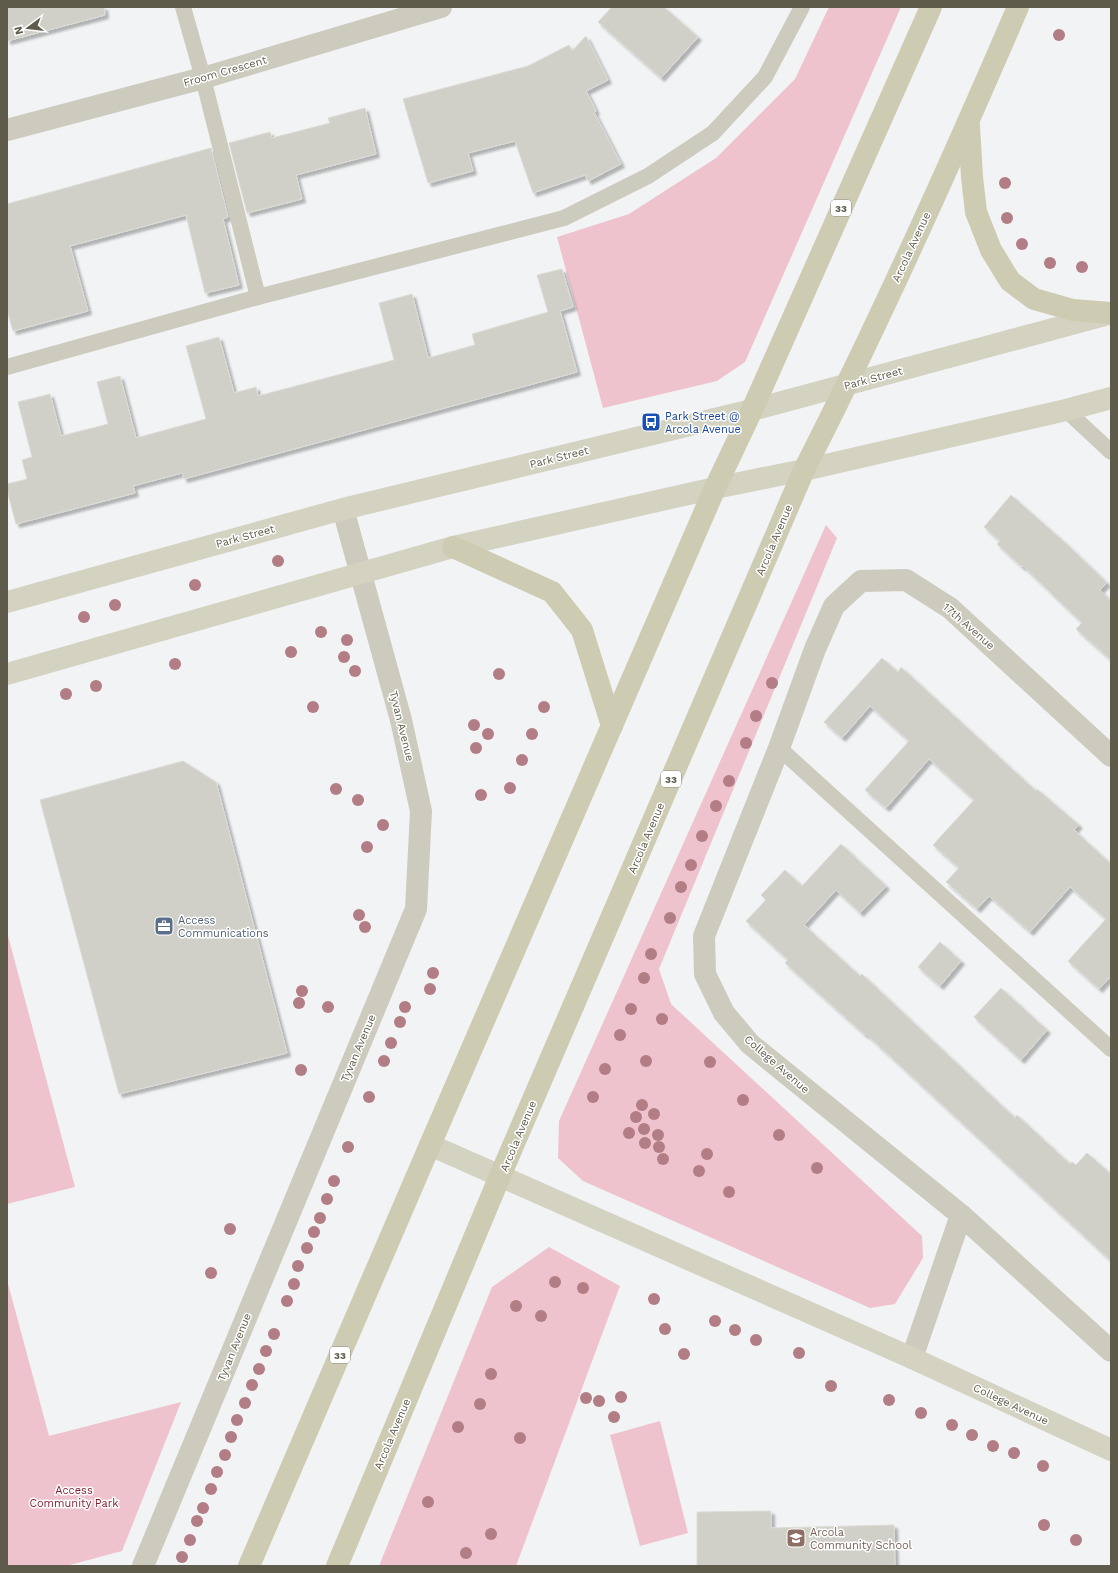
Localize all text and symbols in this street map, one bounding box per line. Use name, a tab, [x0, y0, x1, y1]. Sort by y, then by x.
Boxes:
north arrow	[8, 8, 48, 48]
text: N	[11, 25, 26, 36]
street label: Froom Crescent	[182, 53, 269, 90]
road number: 33	[831, 200, 851, 216]
street label: Arcola Avenue	[890, 210, 933, 284]
street label: Park Street	[842, 364, 904, 393]
place label: Park Street @ Arcola Avenue	[665, 410, 741, 436]
bus stop icon: Park Street @ Arcola Avenue	[640, 411, 662, 433]
street label: Park Street	[528, 444, 590, 471]
street label: Arcola Avenue	[754, 503, 795, 578]
street label: Park Street	[214, 522, 276, 551]
street label: 17th Avenue	[940, 600, 997, 652]
street label: Tyvan Avenue	[386, 689, 417, 763]
road number: 33	[661, 771, 681, 787]
street label: Arcola Avenue	[626, 801, 667, 876]
place label: Access Communications	[178, 914, 269, 940]
office icon: Access Communications	[153, 915, 175, 937]
street label: Tyvan Avenue	[338, 1012, 379, 1084]
street label: College Avenue	[742, 1033, 812, 1096]
street label: Arcola Avenue	[498, 1099, 539, 1174]
street label: Tyvan Avenue	[215, 1311, 254, 1383]
road number: 33	[330, 1347, 350, 1363]
street label: College Avenue	[971, 1381, 1051, 1428]
street label: Arcola Avenue	[372, 1397, 413, 1472]
park label: Access Community Park	[29, 1484, 119, 1510]
place label: Arcola Community School	[810, 1526, 913, 1552]
school or university icon: Arcola Community School	[785, 1527, 807, 1549]

